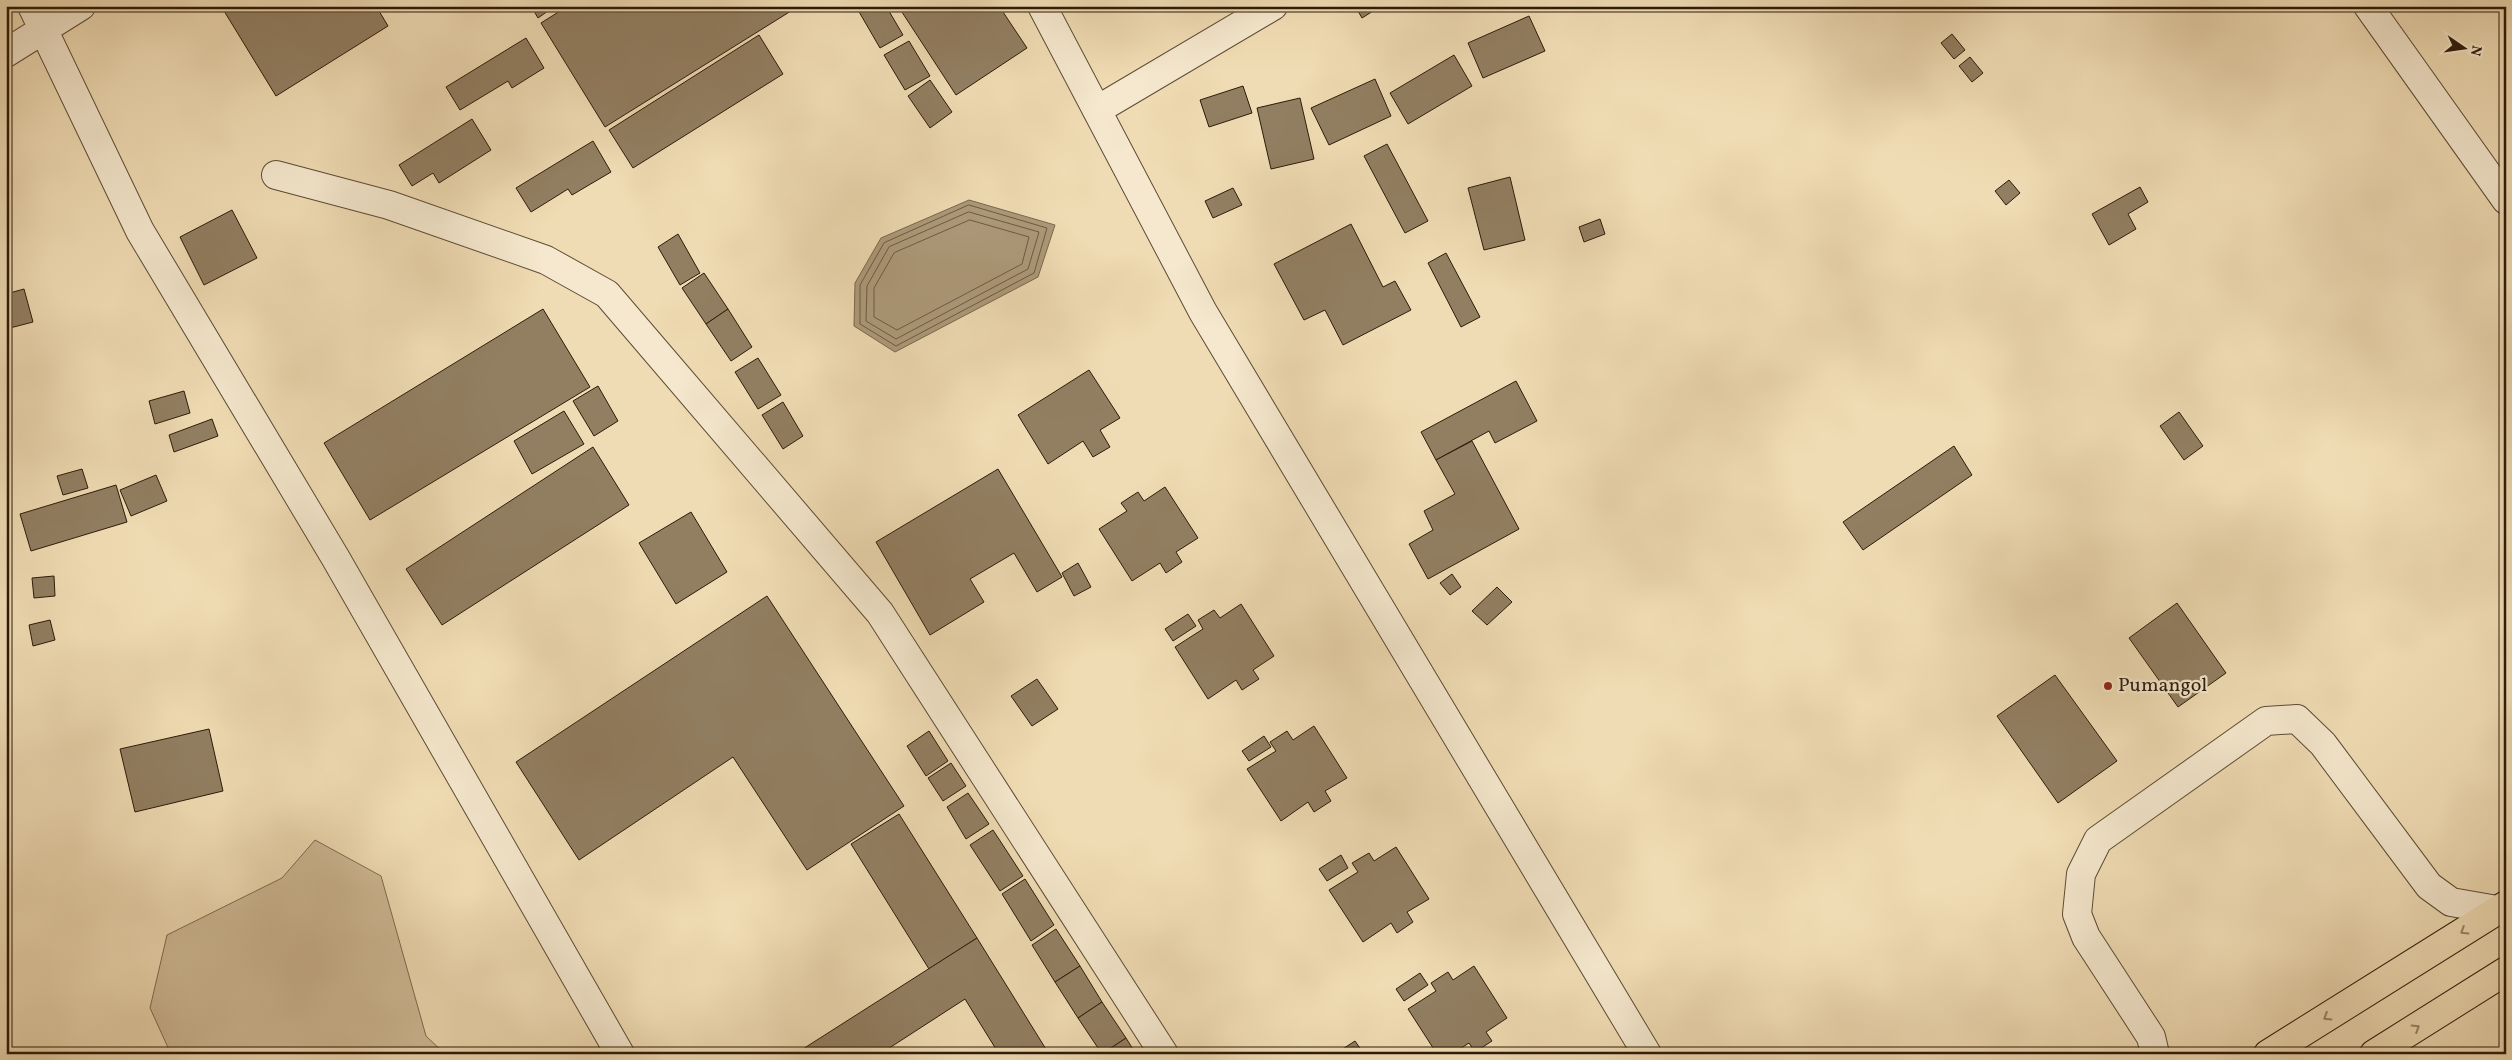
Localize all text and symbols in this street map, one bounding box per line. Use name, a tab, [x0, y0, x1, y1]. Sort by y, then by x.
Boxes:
north arrow	[2440, 22, 2490, 72]
text: N	[2465, 43, 2486, 58]
place label: Pumangol	[2118, 672, 2207, 700]
marker: Pumangol	[2102, 680, 2114, 692]
one-way arrow	[2461, 924, 2470, 934]
one-way arrow	[2323, 1011, 2332, 1020]
one-way arrow	[2410, 1024, 2419, 1034]

